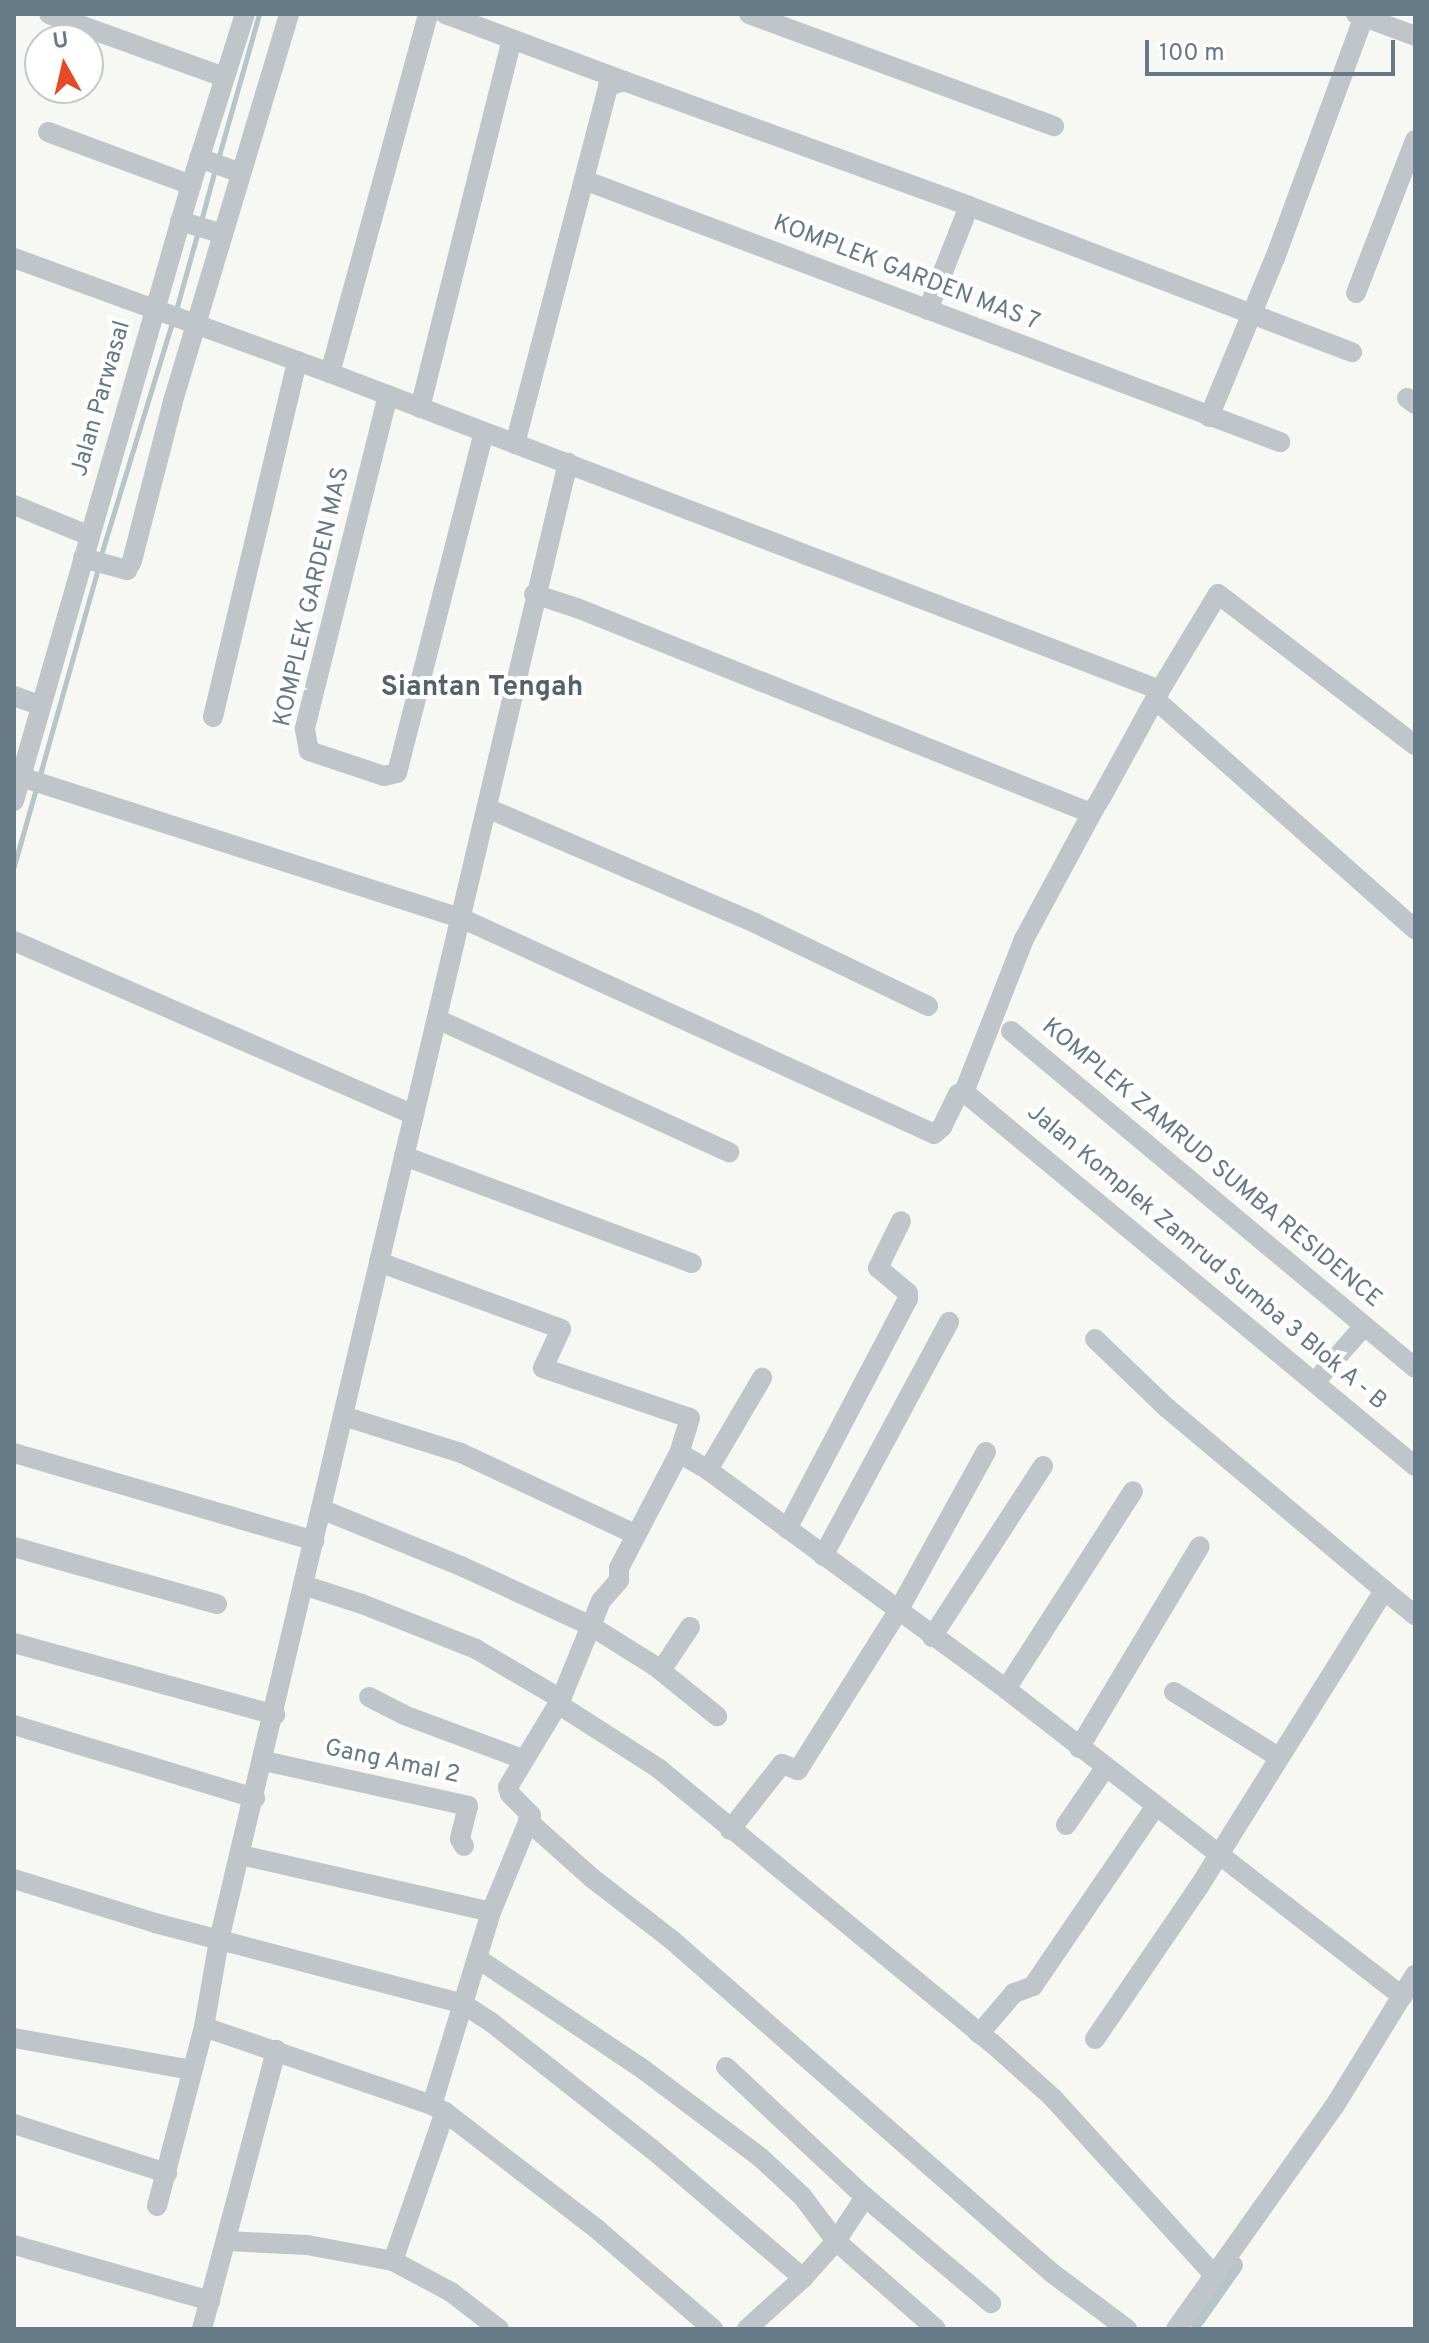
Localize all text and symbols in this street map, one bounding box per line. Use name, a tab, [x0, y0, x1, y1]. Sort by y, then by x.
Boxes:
north arrow	[24, 24, 104, 104]
scale bar	[1149, 24, 1399, 74]
text: U	[51, 27, 70, 56]
text: 100 m	[1159, 39, 1225, 69]
street label: KOMPLEK GARDEN MAS 7	[768, 210, 1044, 338]
street label: Jalan Parwasal	[66, 318, 138, 480]
street label: KOMPLEK GARDEN MAS	[269, 464, 357, 730]
district label: Siantan Tengah	[381, 671, 583, 705]
street label: KOMPLEK ZAMRUD SUMBA RESIDENCE	[1035, 1013, 1387, 1315]
street label: Jalan Komplek Zamrud Sumba 3 Blok A - B	[1020, 1098, 1392, 1418]
street label: Gang Amal 2	[321, 1735, 463, 1791]

